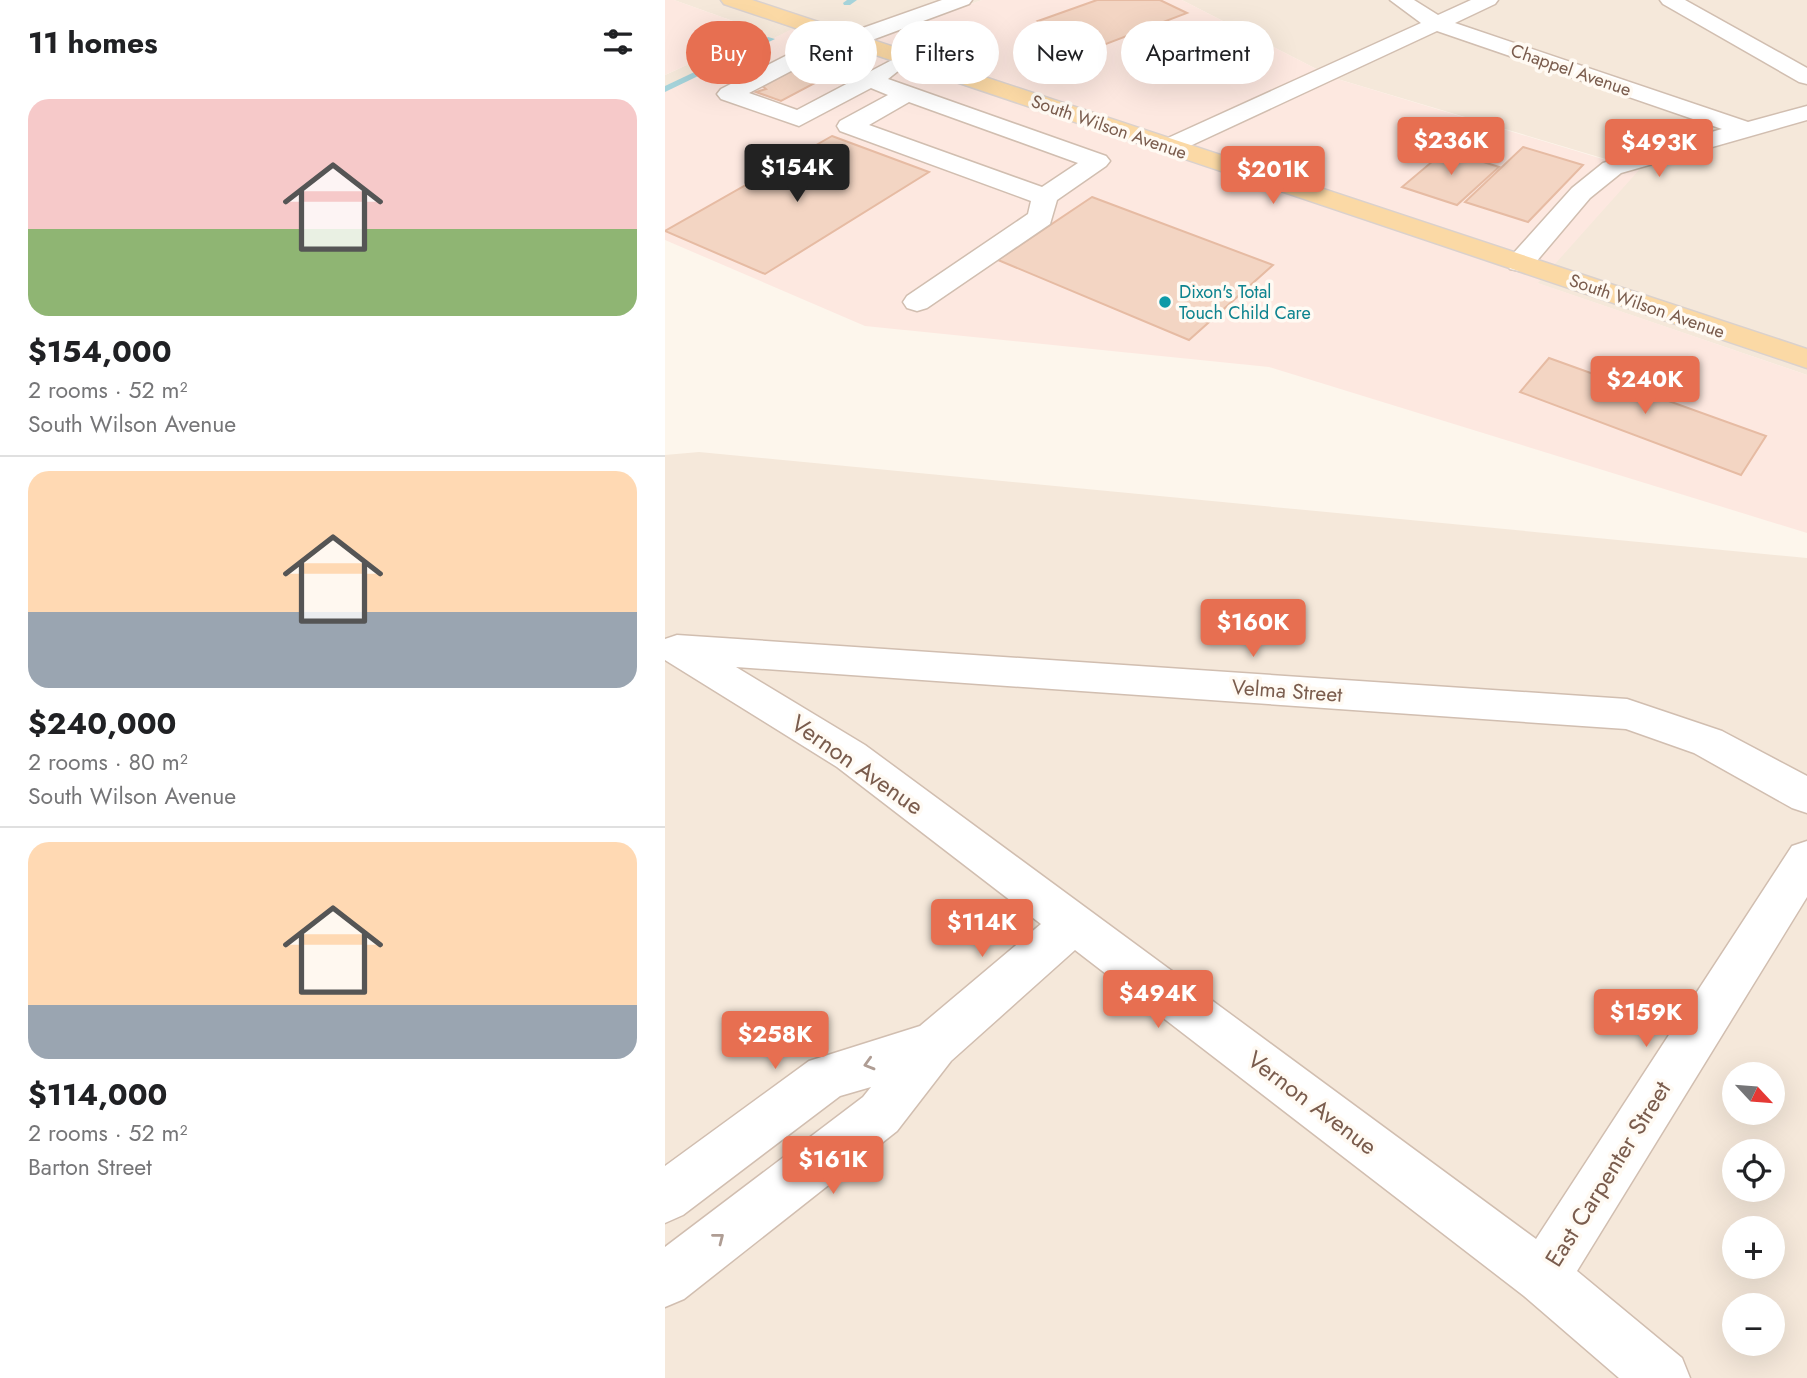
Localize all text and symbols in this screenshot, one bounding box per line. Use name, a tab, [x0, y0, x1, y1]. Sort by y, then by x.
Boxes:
text: 11 homes	[28, 21, 158, 64]
chip: Buy	[686, 21, 771, 84]
chip: Rent	[785, 21, 877, 84]
chip: Filters	[891, 21, 999, 84]
chip: New	[1013, 21, 1107, 84]
chip: Apartment	[1121, 21, 1274, 84]
icon: filters	[599, 23, 637, 61]
street label: Chappel Avenue	[1507, 37, 1635, 103]
street label: South Wilson Avenue	[1028, 88, 1190, 166]
pin: $236K	[1402, 118, 1500, 177]
pin: $493K	[1610, 120, 1708, 179]
text: $236K	[1413, 123, 1489, 157]
text: $493K	[1621, 125, 1697, 159]
icon: home	[270, 144, 396, 270]
pin: $154K	[748, 144, 846, 204]
pin: $201K	[1224, 146, 1322, 206]
text: $154K	[761, 150, 833, 184]
text: $201K	[1237, 152, 1309, 186]
street label: South Wilson Avenue	[1566, 267, 1728, 345]
place label: Dixon's Total Touch Child Care	[1179, 279, 1311, 326]
marker: Dixon's Total Touch Child Care	[1157, 294, 1173, 310]
text: $154,000	[28, 330, 172, 373]
pin: $240K	[1596, 356, 1694, 416]
text: $240K	[1607, 362, 1683, 396]
text: 2 rooms · 52 m²	[28, 373, 187, 407]
text: South Wilson Avenue	[28, 407, 236, 441]
icon: home	[270, 516, 396, 642]
pin: $160K	[1204, 600, 1302, 659]
text: $160K	[1217, 605, 1289, 639]
street label: Velma Street	[1231, 672, 1343, 710]
text: $240,000	[28, 702, 176, 745]
street label: Vernon Avenue	[784, 706, 931, 823]
text: 2 rooms · 80 m²	[28, 745, 188, 779]
text: South Wilson Avenue	[28, 779, 236, 813]
icon: home	[270, 887, 396, 1013]
pin: $114K	[933, 900, 1031, 959]
text: $114K	[947, 905, 1017, 939]
pin: $494K	[1109, 970, 1207, 1030]
text: $494K	[1119, 976, 1197, 1010]
pin: $159K	[1597, 990, 1695, 1049]
text: $159K	[1610, 995, 1682, 1029]
pin: $258K	[726, 1012, 824, 1071]
text: $258K	[738, 1017, 812, 1051]
street label: Vernon Avenue	[1240, 1042, 1385, 1163]
one-way arrow	[863, 1056, 875, 1071]
north arrow	[1722, 1062, 1785, 1125]
map controls	[1722, 1062, 1785, 1356]
text: $114,000	[28, 1073, 167, 1116]
street label: East Carpenter Street	[1536, 1074, 1679, 1273]
text: 2 rooms · 52 m²	[28, 1116, 187, 1150]
pin: $161K	[784, 1136, 882, 1196]
button: locate	[1722, 1139, 1785, 1202]
text: $161K	[798, 1142, 868, 1176]
text: Barton Street	[28, 1150, 152, 1184]
button: +	[1722, 1216, 1785, 1279]
one-way arrow	[711, 1234, 724, 1247]
button: −	[1722, 1293, 1785, 1356]

